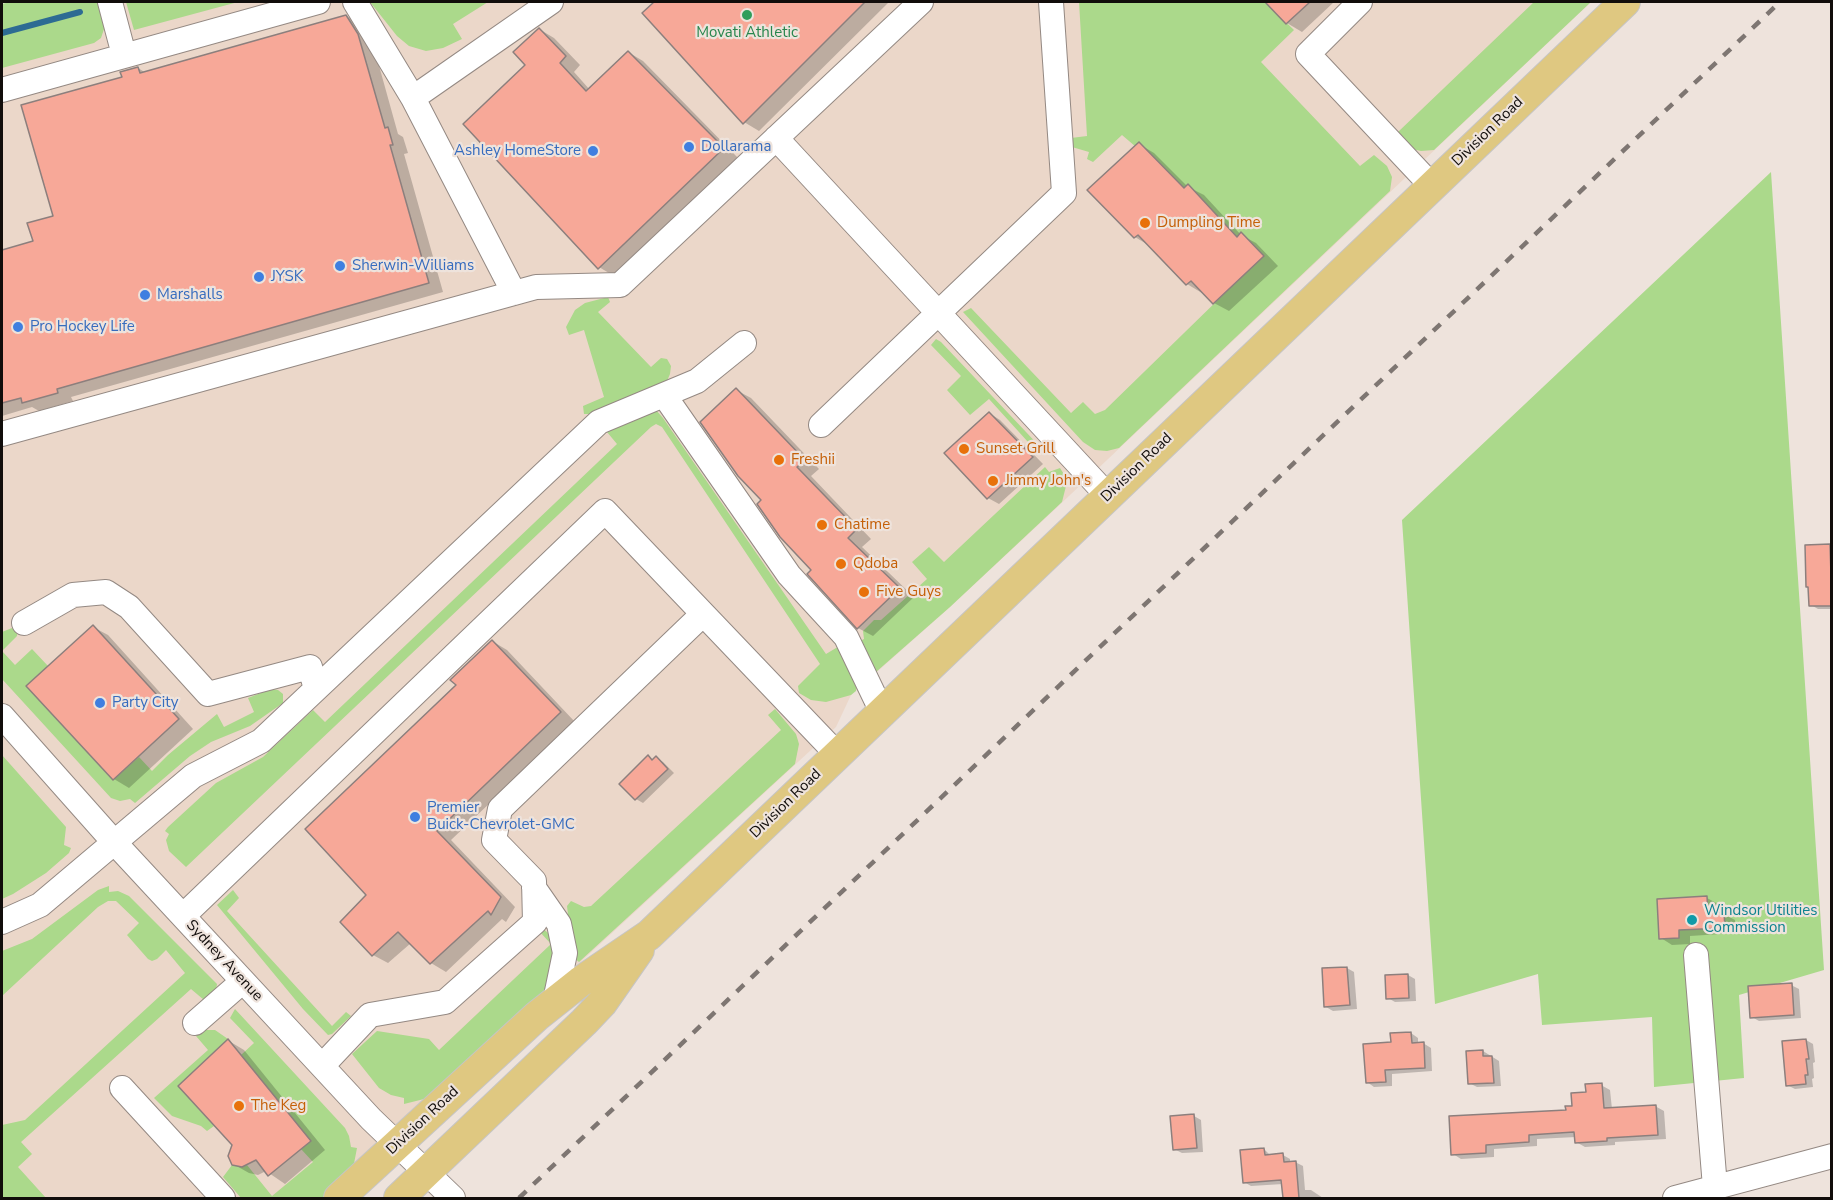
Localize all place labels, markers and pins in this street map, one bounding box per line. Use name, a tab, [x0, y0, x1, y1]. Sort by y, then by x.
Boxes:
marker: Movati Athletic	[740, 8, 754, 22]
place label: Movati Athletic	[696, 24, 798, 42]
place label: Dollarama	[701, 138, 771, 156]
marker: Dollarama	[682, 140, 696, 154]
place label: Ashley HomeStore	[454, 142, 581, 160]
marker: Ashley HomeStore	[586, 144, 600, 158]
place label: Dumpling Time	[1157, 214, 1261, 232]
marker: Dumpling Time	[1138, 216, 1152, 230]
place label: Sherwin-Williams	[352, 257, 474, 275]
marker: Sherwin-Williams	[333, 259, 347, 273]
place label: JYSK	[271, 268, 303, 286]
marker: JYSK	[252, 270, 266, 284]
place label: Marshalls	[157, 286, 223, 304]
marker: Marshalls	[138, 288, 152, 302]
place label: Pro Hockey Life	[30, 318, 135, 336]
marker: Pro Hockey Life	[11, 320, 25, 334]
place label: Sunset Grill	[976, 440, 1055, 458]
marker: Sunset Grill	[957, 442, 971, 456]
place label: Freshii	[791, 451, 835, 469]
marker: Freshii	[772, 453, 786, 467]
place label: Jimmy John's	[1005, 472, 1091, 490]
marker: Jimmy John's	[986, 474, 1000, 488]
place label: Chatime	[834, 516, 890, 534]
marker: Chatime	[815, 518, 829, 532]
place label: Qdoba	[853, 555, 898, 573]
marker: Qdoba	[834, 557, 848, 571]
place label: Five Guys	[876, 583, 941, 601]
marker: Five Guys	[857, 585, 871, 599]
place label: Party City	[112, 694, 178, 712]
marker: Party City	[93, 696, 107, 710]
place label: Premier Buick-Chevrolet-GMC	[427, 799, 575, 834]
marker: Premier Buick-Chevrolet-GMC	[408, 810, 422, 824]
place label: Windsor Utilities Commission	[1704, 902, 1818, 937]
marker: Windsor Utilities Commission	[1685, 913, 1699, 927]
place label: The Keg	[251, 1097, 306, 1115]
marker: The Keg	[232, 1099, 246, 1113]

